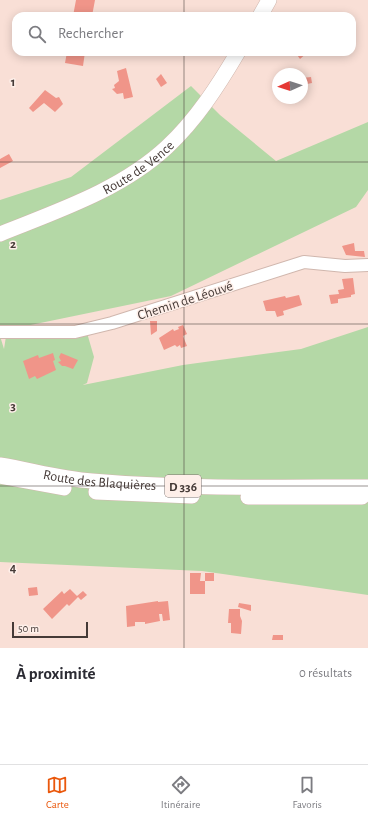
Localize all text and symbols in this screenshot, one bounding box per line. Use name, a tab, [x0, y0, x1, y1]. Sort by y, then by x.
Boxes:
search box	[12, 12, 356, 56]
icon: search	[26, 23, 48, 45]
text: Rechercher	[58, 26, 123, 41]
north arrow	[272, 68, 308, 104]
text: 1	[11, 76, 15, 89]
street label: Route de Vence	[101, 138, 177, 197]
text: 2	[10, 238, 16, 251]
street label: Chemin de Léouvé	[136, 279, 235, 323]
text: 3	[10, 400, 16, 413]
street label: Route des Blaquières	[42, 468, 156, 493]
road number: D 336	[165, 475, 201, 497]
text: 4	[10, 562, 17, 575]
scale bar	[12, 620, 88, 639]
text: 50 m	[18, 623, 39, 634]
text: À proximité	[16, 665, 96, 682]
text: 0 résultats	[299, 667, 352, 680]
tab: Carte	[46, 774, 69, 811]
tab: Itinéraire	[161, 774, 200, 811]
tab: Favoris	[292, 774, 322, 811]

